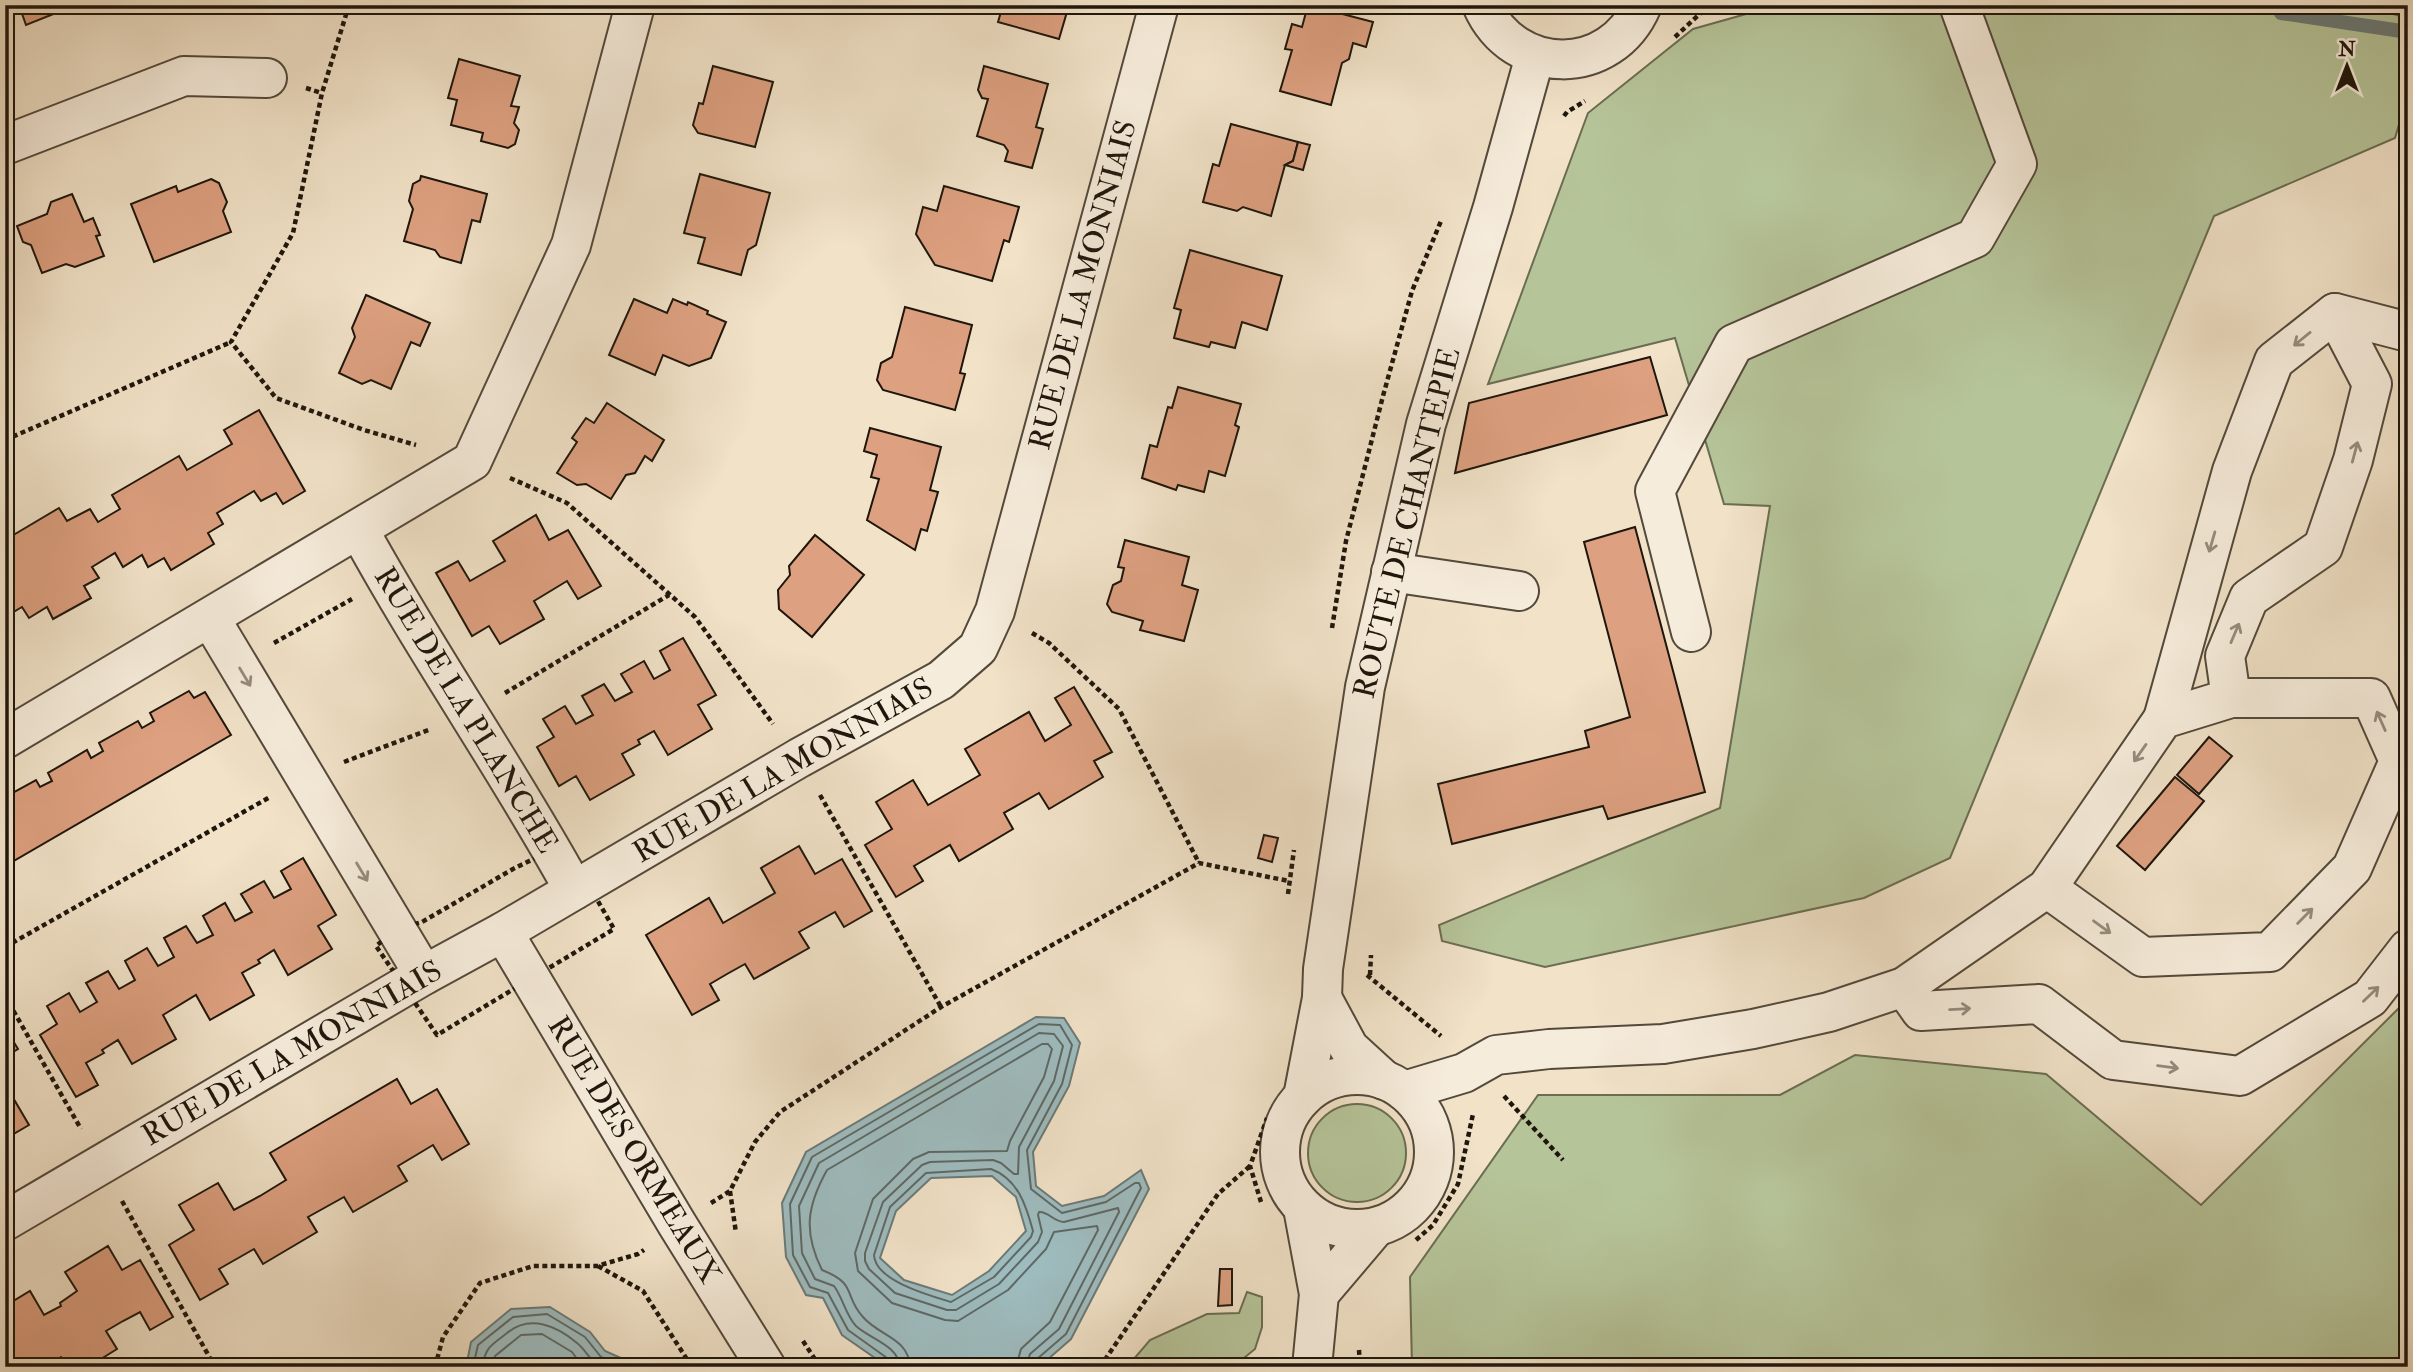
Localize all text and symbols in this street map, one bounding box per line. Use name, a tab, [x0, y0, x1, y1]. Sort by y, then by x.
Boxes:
north arrow	[2312, 32, 2382, 102]
text: N	[2337, 38, 2356, 62]
street label: RUE DE LA MONNIAIS	[1021, 116, 1145, 454]
one-way arrow	[2294, 331, 2312, 346]
street label: ROUTE DE CHANTEPIE	[1345, 344, 1469, 702]
one-way arrow	[2349, 441, 2362, 463]
one-way arrow	[2205, 530, 2218, 553]
street label: RUE DE LA PLANCHE	[366, 560, 566, 860]
one-way arrow	[2229, 622, 2242, 644]
one-way arrow	[238, 667, 252, 687]
street label: RUE DE LA MONNIAIS	[627, 669, 939, 871]
one-way arrow	[2374, 711, 2387, 732]
one-way arrow	[2133, 742, 2147, 762]
one-way arrow	[356, 862, 370, 882]
one-way arrow	[2297, 907, 2314, 924]
one-way arrow	[2092, 920, 2111, 935]
street label: RUE DE LA MONNIAIS	[136, 952, 448, 1154]
one-way arrow	[2361, 986, 2379, 1003]
one-way arrow	[1948, 1002, 1971, 1015]
street label: RUE DES ORMEAUX	[540, 1010, 728, 1290]
one-way arrow	[2156, 1061, 2179, 1074]

